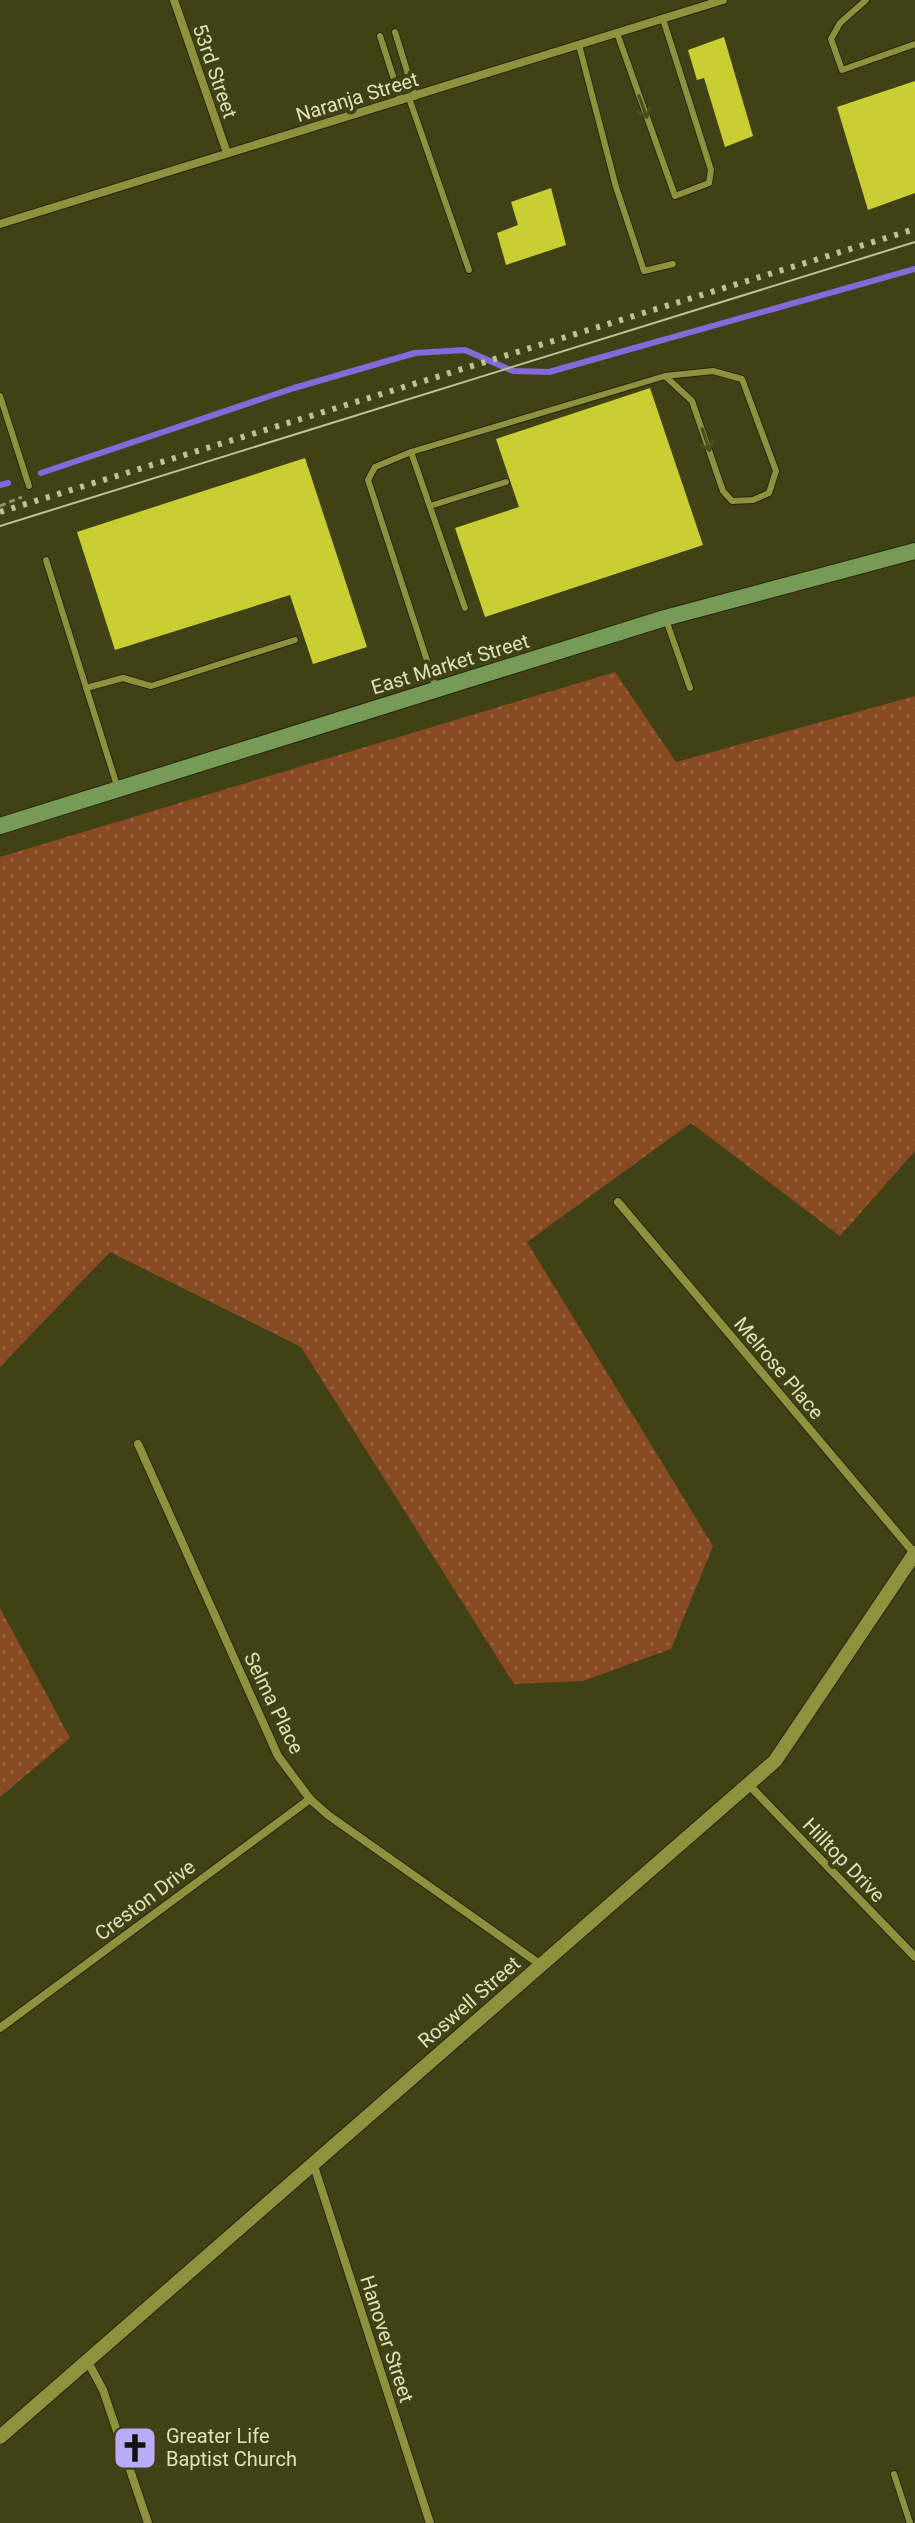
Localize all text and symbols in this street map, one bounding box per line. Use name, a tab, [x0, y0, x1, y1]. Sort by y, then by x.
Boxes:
street label: 53rd Street	[188, 21, 242, 121]
street label: Naranja Street	[293, 67, 421, 127]
one-way arrow	[637, 94, 651, 119]
one-way arrow	[699, 427, 714, 452]
street label: East Market Street	[368, 629, 532, 699]
street label: Melrose Place	[729, 1312, 829, 1424]
street label: Selma Place	[239, 1648, 309, 1758]
street label: Hilltop Drive	[798, 1813, 890, 1907]
street label: Creston Drive	[90, 1855, 200, 1945]
street label: Roswell Street	[413, 1951, 525, 2053]
street label: Hanover Street	[355, 2272, 419, 2406]
church icon: Greater Life Baptist Church	[111, 2424, 159, 2472]
place label: Greater Life Baptist Church	[166, 2424, 297, 2471]

